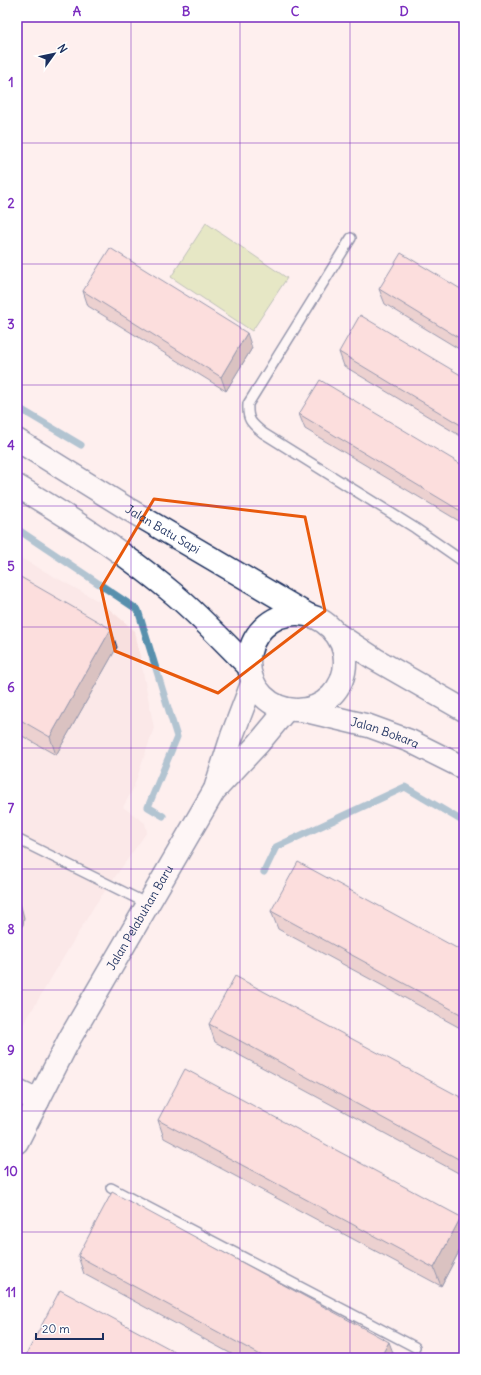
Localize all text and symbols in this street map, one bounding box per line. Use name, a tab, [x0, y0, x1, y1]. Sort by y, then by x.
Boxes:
text: A	[73, 3, 82, 20]
text: B	[182, 3, 191, 20]
text: C	[291, 3, 300, 20]
text: D	[399, 3, 409, 20]
north arrow	[34, 34, 74, 74]
text: N	[54, 42, 70, 56]
text: 1	[8, 74, 14, 91]
text: 2	[7, 195, 15, 212]
text: 3	[7, 316, 15, 333]
text: 4	[7, 437, 15, 454]
street label: Jalan Batu Sapi	[123, 501, 203, 557]
text: 5	[7, 558, 15, 575]
text: 6	[7, 679, 15, 696]
street label: Jalan Bokara	[349, 714, 422, 751]
text: 7	[8, 800, 15, 817]
street label: Jalan Pelabuhan Baru	[103, 862, 176, 973]
text: 8	[7, 921, 15, 938]
text: 9	[7, 1042, 15, 1059]
text: 10	[4, 1163, 18, 1180]
text: 11	[6, 1284, 16, 1301]
scale bar	[36, 1315, 103, 1341]
text: 20 m	[42, 1321, 70, 1336]

